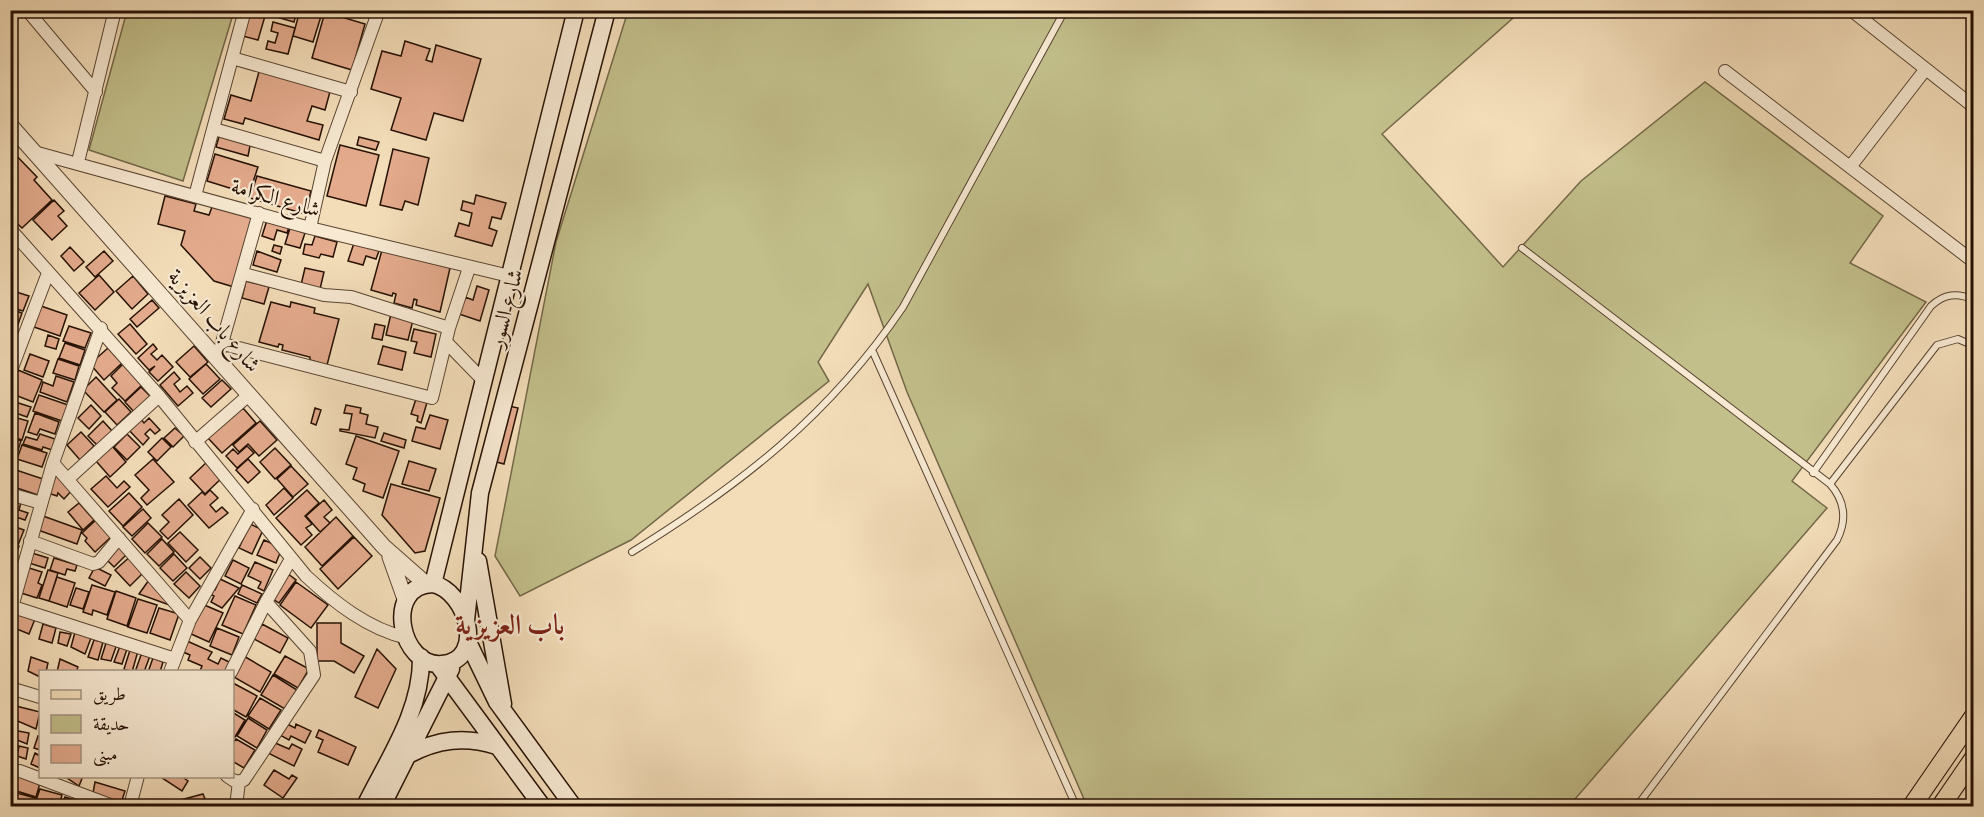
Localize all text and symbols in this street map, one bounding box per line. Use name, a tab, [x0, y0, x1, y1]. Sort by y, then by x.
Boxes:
street label: شارع الكرامة	[227, 172, 324, 228]
street label: شارع باب العزيزية	[159, 263, 267, 381]
street label: شارع السور	[482, 266, 534, 354]
district label: باب العزيزية	[455, 607, 565, 646]
legend	[39, 670, 234, 778]
text: طريق	[93, 683, 126, 708]
text: حديقة	[93, 713, 129, 738]
text: مبنى	[93, 743, 118, 768]

